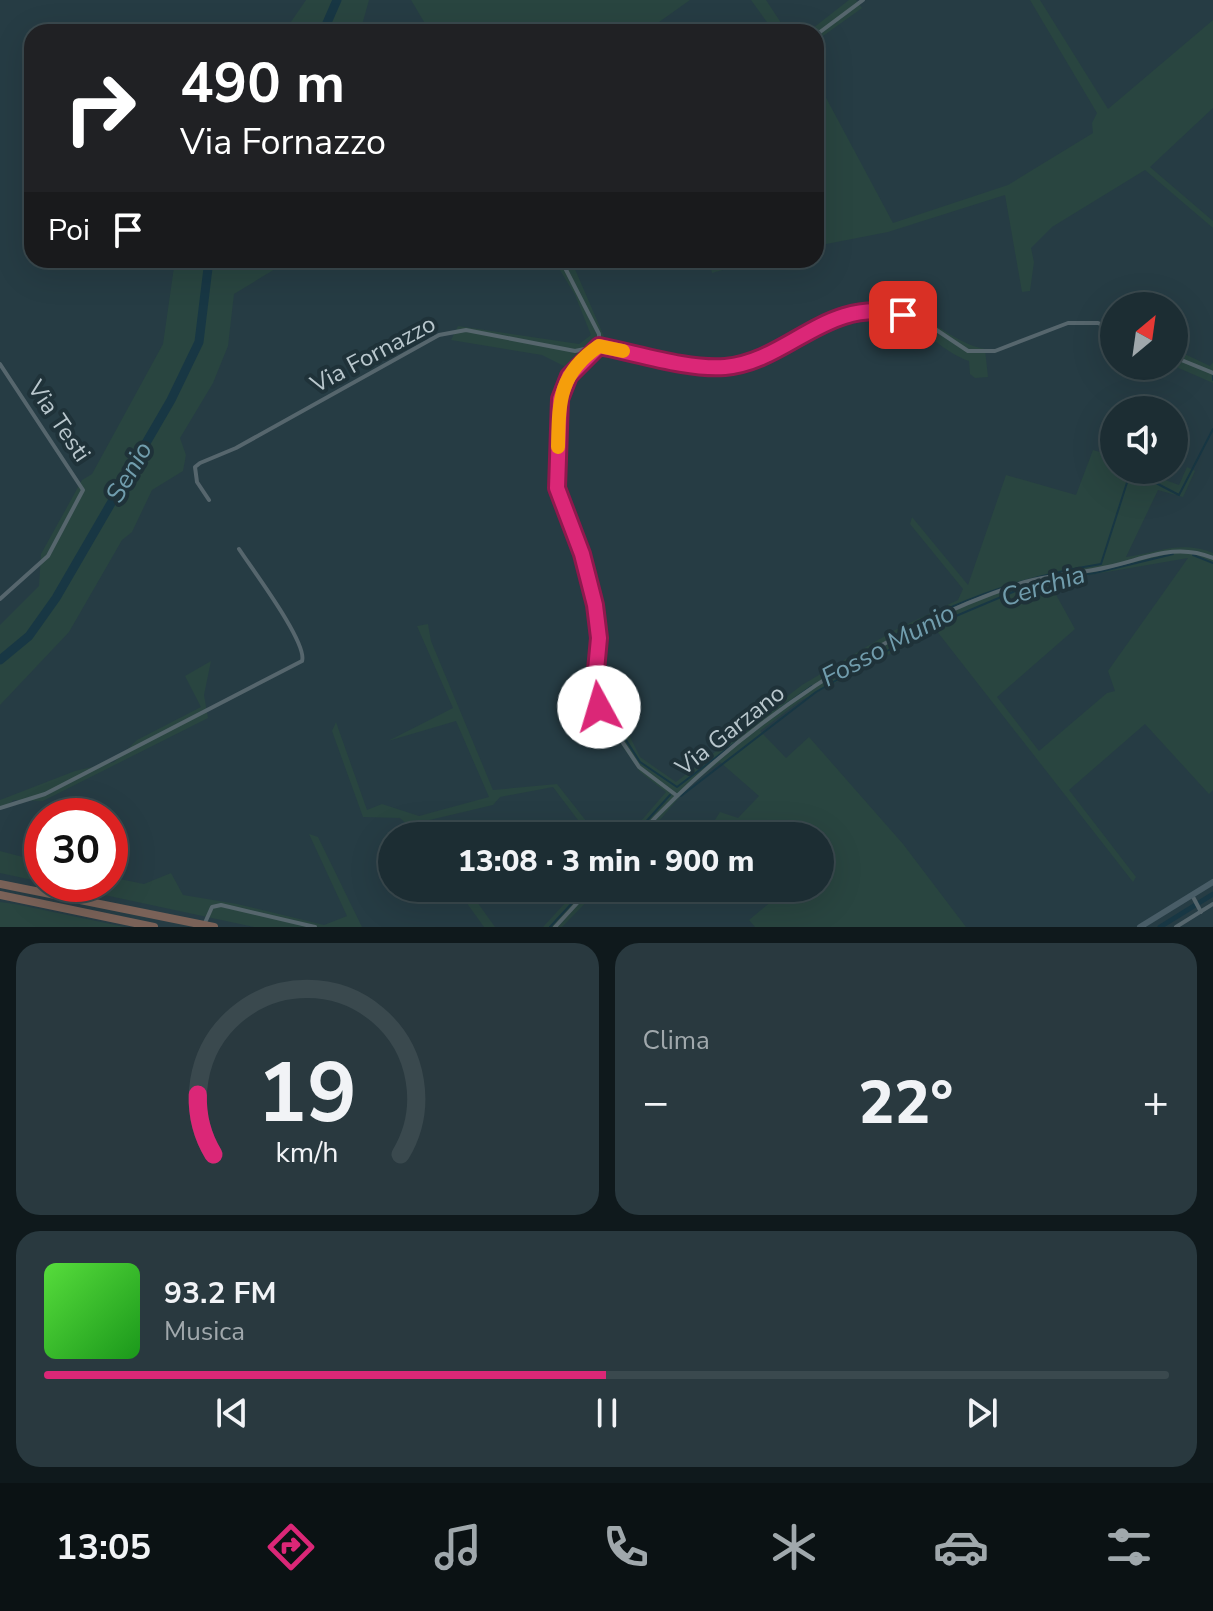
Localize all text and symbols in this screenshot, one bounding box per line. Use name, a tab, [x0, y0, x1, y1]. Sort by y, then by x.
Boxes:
text: 490 m	[180, 45, 345, 122]
icon: right	[48, 56, 152, 160]
text: Via Fornazzo	[180, 118, 386, 167]
icon: arrive	[106, 208, 150, 252]
text: Poi	[48, 210, 90, 251]
pin	[869, 281, 937, 349]
north arrow	[1100, 292, 1188, 380]
map controls	[1100, 292, 1188, 484]
icon: arrive	[881, 293, 925, 337]
street label: Via Fornazzo	[304, 308, 441, 401]
street label: Via Testi	[20, 373, 98, 468]
button: sound	[1100, 396, 1188, 484]
water label: Senio	[98, 435, 160, 509]
water label: Cerchia	[997, 557, 1089, 615]
water label: Fosso Munio	[815, 595, 961, 695]
position arrow	[557, 665, 641, 749]
street label: Via Garzano	[668, 677, 791, 783]
speed limit sign: 30	[24, 798, 128, 902]
text: 13:08 · 3 min · 900 m	[458, 841, 754, 882]
text: Clima	[643, 1023, 710, 1058]
text: 19	[257, 1037, 357, 1150]
text: 22°	[858, 1062, 953, 1144]
text: −	[643, 1073, 669, 1133]
text: +	[1143, 1073, 1169, 1133]
text: km/h	[276, 1133, 339, 1172]
text: 93.2 FM	[164, 1273, 276, 1314]
text: Musica	[164, 1314, 245, 1349]
icon: previous	[210, 1391, 254, 1435]
icon: pause	[585, 1391, 629, 1435]
icon: next	[960, 1391, 1004, 1435]
icon: directions	[263, 1519, 319, 1575]
icon: music	[430, 1519, 486, 1575]
icon: phone	[598, 1519, 654, 1575]
icon: climate	[766, 1519, 822, 1575]
icon: car	[933, 1519, 989, 1575]
icon: filters	[1101, 1519, 1157, 1575]
text: 13:05	[56, 1523, 151, 1572]

